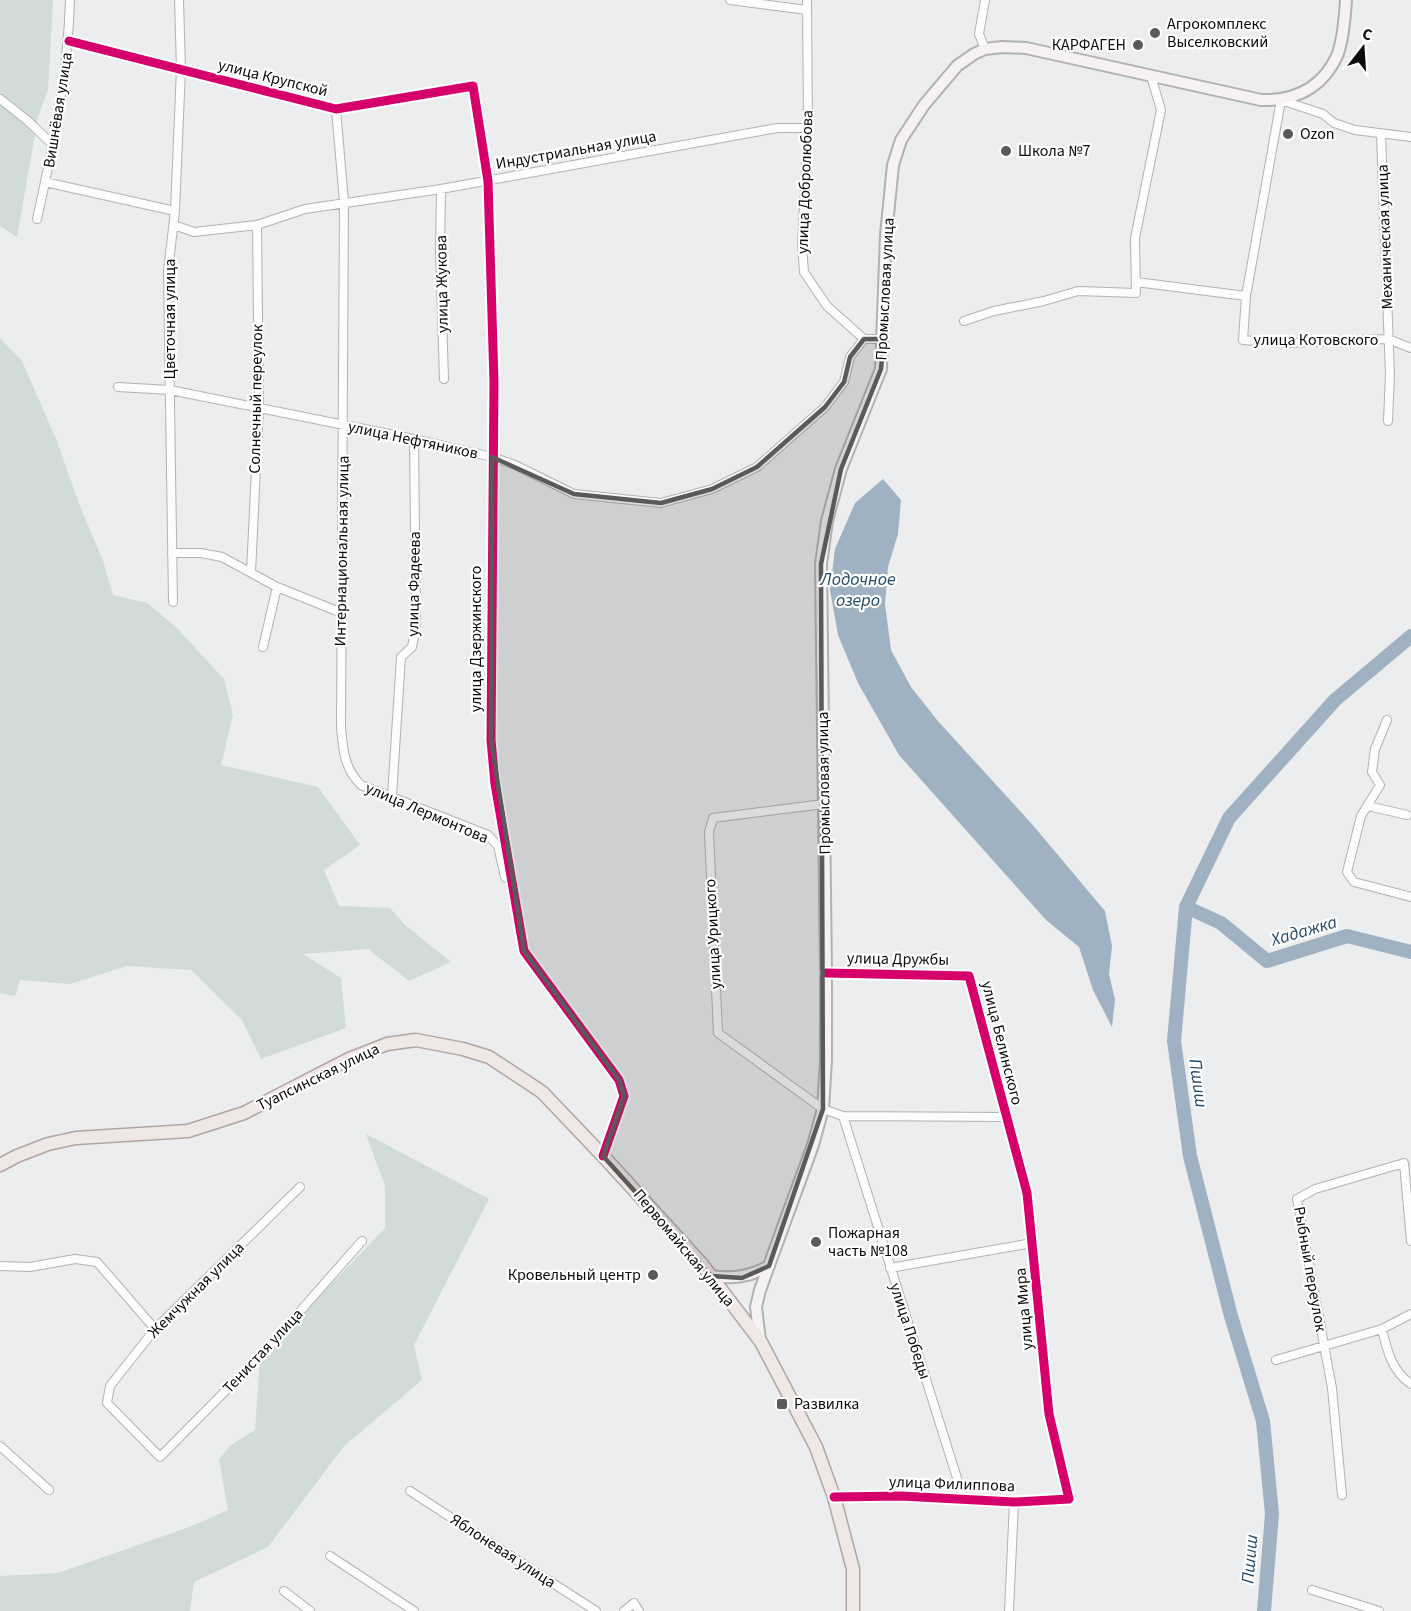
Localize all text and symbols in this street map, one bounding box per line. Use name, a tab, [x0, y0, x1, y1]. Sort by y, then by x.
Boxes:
place label: Агрокомплекс Выселковский	[1167, 13, 1268, 53]
north arrow	[1333, 18, 1393, 78]
text: С	[1359, 23, 1375, 46]
marker: Агрокомплекс Выселковский	[1148, 26, 1162, 40]
place label: КАРФАГЕН	[1052, 34, 1126, 56]
marker: КАРФАГЕН	[1131, 38, 1145, 52]
street label: Вишнёвая улица	[38, 51, 78, 169]
street label: улица Крупской	[216, 54, 330, 102]
street label: улица Добролюбова	[791, 110, 819, 254]
place label: Ozon	[1300, 123, 1335, 145]
street label: Индустриальная улица	[494, 125, 658, 175]
marker: Ozon	[1281, 127, 1295, 141]
place label: Школа №7	[1018, 140, 1090, 162]
marker: Школа №7	[999, 144, 1013, 158]
street label: Механическая улица	[1371, 164, 1399, 310]
street label: Промысловая улица	[870, 217, 900, 361]
street label: улица Жукова	[430, 235, 454, 333]
street label: Цветочная улица	[159, 259, 181, 379]
street label: Солнечный переулок	[244, 324, 268, 474]
street label: улица Котовского	[1254, 329, 1378, 351]
street label: улица Нефтяников	[346, 415, 480, 465]
street label: Интернациональная улица	[329, 455, 355, 647]
street label: улица Фадеева	[402, 531, 426, 637]
street label: улица Дзержинского	[465, 566, 487, 712]
water label: Лодочное озеро	[819, 567, 896, 613]
street label: Промысловая улица	[812, 711, 836, 855]
street label: улица Лермонтова	[362, 777, 492, 849]
street label: улица Урицкого	[699, 878, 727, 990]
water label: Хадажка	[1267, 910, 1340, 953]
street label: улица Дружбы	[847, 947, 949, 971]
street label: улица Белинского	[976, 979, 1028, 1107]
street label: Туапсинская улица	[253, 1038, 383, 1116]
water label: Пшиш	[1182, 1057, 1214, 1109]
street label: Первомайская улица	[628, 1184, 740, 1312]
street label: Рыбный переулок	[1288, 1205, 1332, 1333]
place label: Пожарная часть №108	[828, 1222, 908, 1262]
marker: Пожарная часть №108	[809, 1235, 823, 1249]
street label: Жемчужная улица	[143, 1237, 249, 1343]
place label: Кровельный центр	[508, 1264, 641, 1286]
street label: улица Мира	[1009, 1267, 1039, 1351]
marker: Кровельный центр	[646, 1268, 660, 1282]
street label: улица Победы	[884, 1280, 936, 1382]
street label: Тенистая улица	[218, 1304, 308, 1398]
place label: Развилка	[794, 1393, 859, 1415]
marker: Развилка	[775, 1397, 789, 1411]
street label: улица Филиппова	[889, 1471, 1015, 1497]
street label: Яблоневая улица	[446, 1509, 560, 1593]
water label: Пшиш	[1235, 1533, 1265, 1585]

